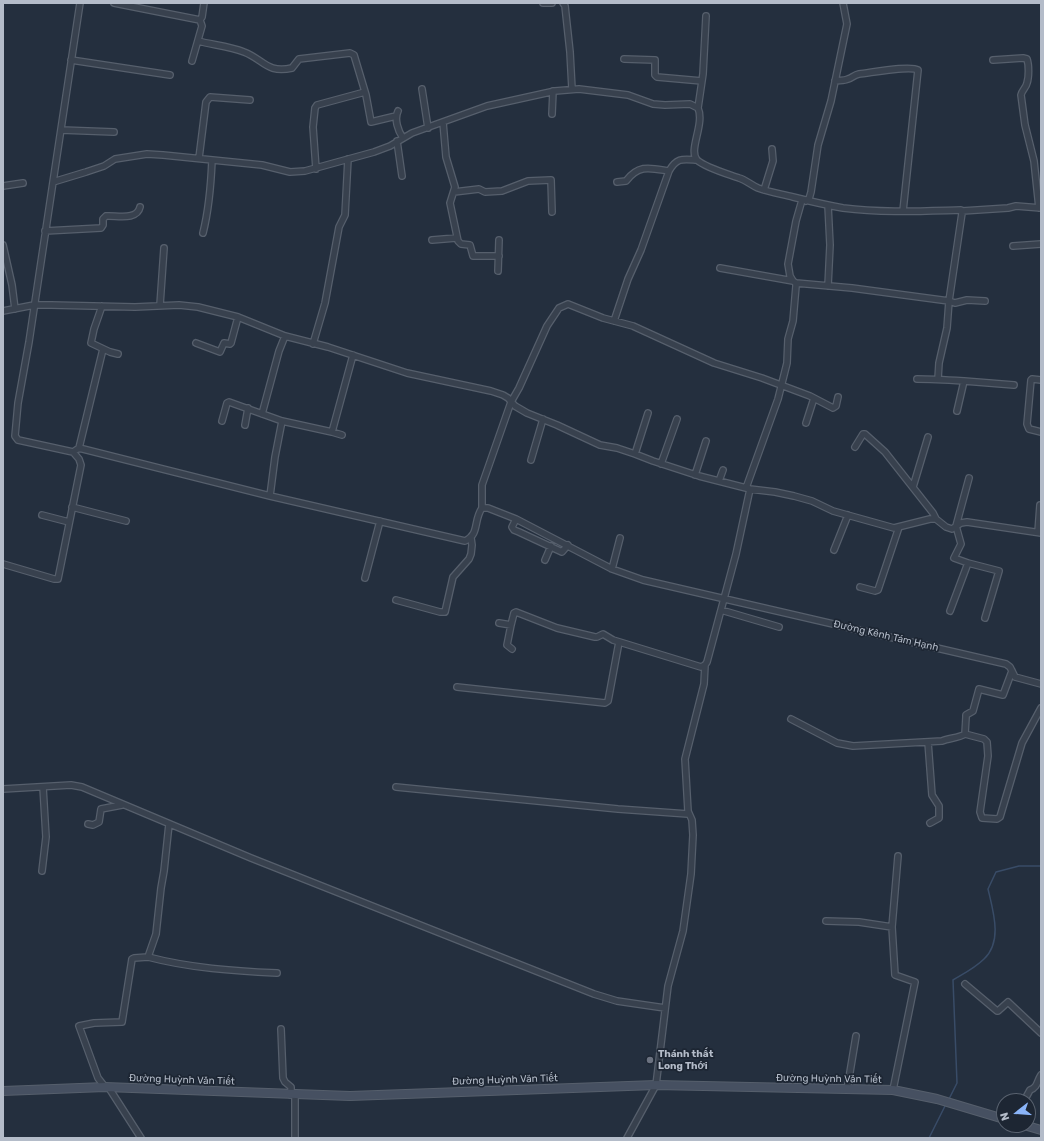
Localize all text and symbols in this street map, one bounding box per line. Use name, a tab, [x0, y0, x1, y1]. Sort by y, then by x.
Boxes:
street label: Đường Kênh Tám Hạnh	[832, 618, 940, 654]
place label: Thánh thất Long Thới	[658, 1048, 713, 1072]
marker: Thánh thất Long Thới	[645, 1055, 655, 1065]
street label: Đường Huỳnh Văn Tiết	[129, 1072, 235, 1088]
street label: Đường Huỳnh Văn Tiết	[452, 1072, 558, 1088]
street label: Đường Huỳnh Văn Tiết	[776, 1072, 882, 1086]
north arrow	[996, 1093, 1036, 1133]
text: N	[998, 1111, 1012, 1122]

